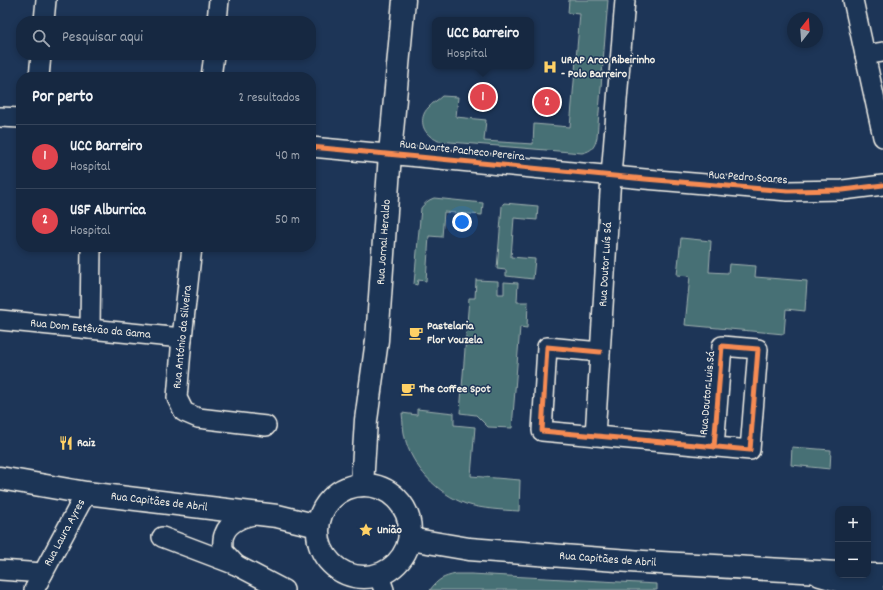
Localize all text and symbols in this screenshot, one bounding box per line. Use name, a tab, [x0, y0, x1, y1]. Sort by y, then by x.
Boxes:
north arrow	[787, 12, 823, 48]
search box	[16, 16, 316, 60]
popup	[432, 17, 534, 69]
text: UCC Barreiro	[447, 23, 519, 45]
icon: search	[30, 27, 52, 49]
text: Pesquisar aqui	[62, 27, 143, 49]
text: Hospital	[447, 45, 487, 64]
place label: URAP Arco Ribeirinho - Polo Barreiro	[561, 52, 656, 83]
hospital icon: URAP Arco Ribeirinho - Polo Barreiro	[542, 59, 558, 75]
pin: 1	[470, 82, 496, 112]
text: Por perto	[32, 86, 93, 110]
pin: 2	[534, 87, 560, 117]
text: 2 resultados	[238, 89, 300, 108]
text: UCC Barreiro	[70, 136, 142, 158]
street label: Rua Duarte Pacheco Pereira	[399, 136, 526, 166]
text: 1	[44, 147, 46, 166]
text: 40 m	[276, 147, 300, 166]
text: Hospital	[70, 158, 110, 177]
street label: Rua Pedro Soares	[708, 167, 788, 189]
street label: Rua Jornal Heraldo	[372, 199, 395, 285]
text: USF Alburrica	[70, 200, 146, 222]
text: 2	[42, 211, 48, 230]
text: 50 m	[275, 211, 300, 230]
your location	[452, 212, 472, 232]
text: Hospital	[70, 222, 110, 241]
street label: Rua Doutor Luís Sá	[594, 222, 617, 307]
street label: Rua António da Silveira	[169, 284, 197, 390]
street label: Rua Dom Estêvão da Gama	[30, 315, 152, 343]
place label: Pastelaria Flor Vouzela	[427, 318, 484, 349]
cafe icon: Pastelaria Flor Vouzela	[408, 325, 424, 341]
street label: Rua Doutor Luis Sá	[696, 350, 720, 436]
cafe icon: The Coffee Spot	[400, 381, 416, 397]
place label: The Coffee Spot	[419, 381, 491, 398]
restaurant icon: Raiz	[58, 435, 74, 451]
place label: Raiz	[77, 435, 96, 452]
street label: Rua Capitães de Abril	[110, 488, 209, 516]
street label: Rua Laura Ayres	[40, 496, 90, 569]
map controls	[835, 506, 871, 578]
button: +	[835, 506, 871, 542]
place icon: União	[358, 522, 374, 538]
place label: União	[377, 522, 403, 539]
button: −	[835, 542, 871, 578]
street label: Rua Capitães de Abril	[559, 547, 657, 571]

